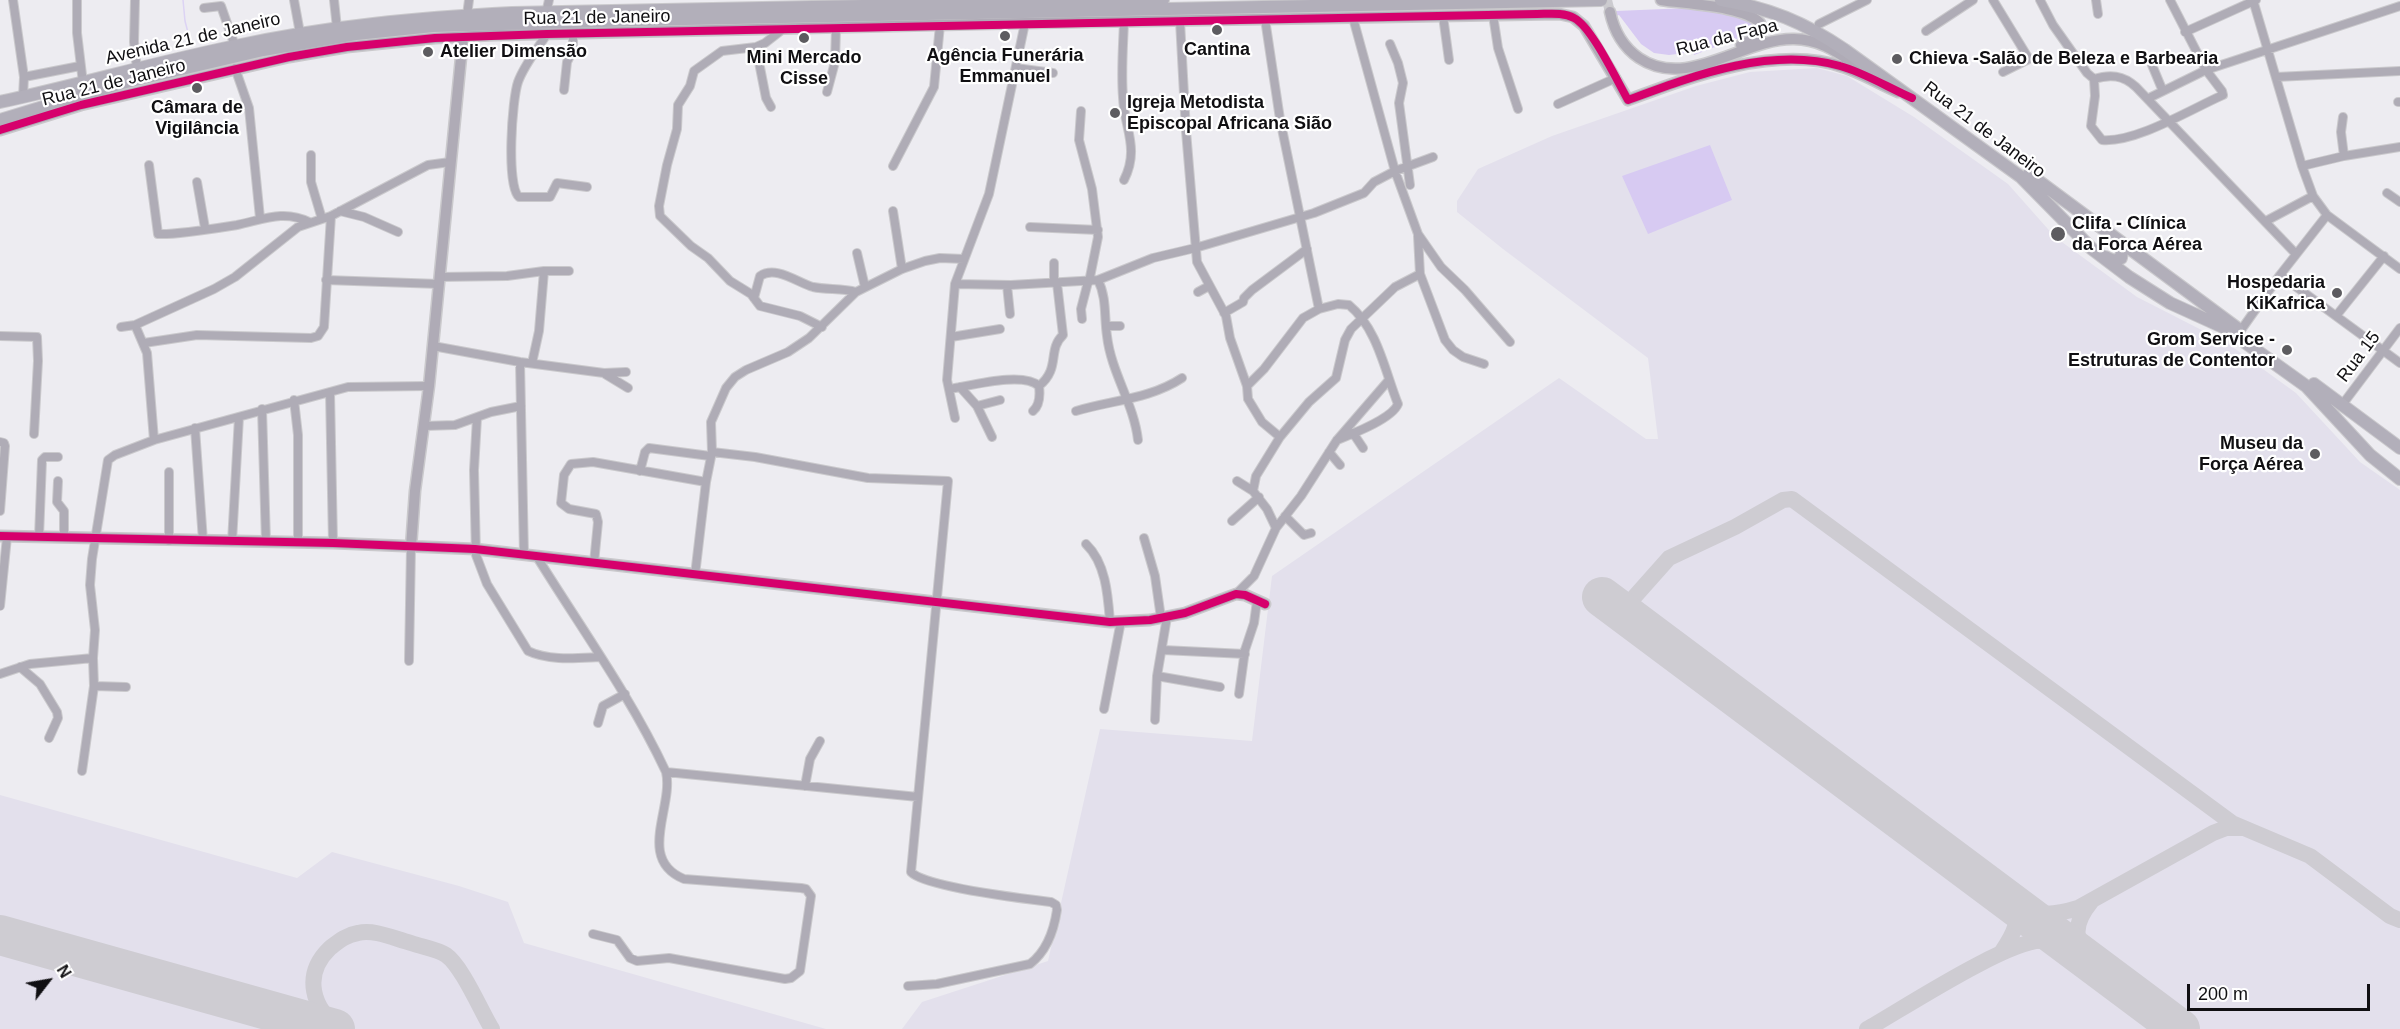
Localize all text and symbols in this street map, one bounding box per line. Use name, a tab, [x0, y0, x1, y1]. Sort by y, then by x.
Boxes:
street label: Rua 21 de Janeiro	[523, 6, 671, 30]
street label: Avenida 21 de Janeiro	[103, 8, 283, 70]
street label: Rua da Fapa	[1674, 15, 1780, 61]
marker: Cantina	[1210, 23, 1224, 37]
marker: Agência Funerária Emmanuel	[998, 29, 1012, 43]
marker: Mini Mercado Cisse	[797, 31, 811, 45]
place label: Cantina	[1184, 39, 1250, 61]
place label: Atelier Dimensão	[440, 41, 587, 63]
marker: Atelier Dimensão	[421, 45, 435, 59]
place label: Agência Funerária Emmanuel	[926, 45, 1084, 88]
place label: Mini Mercado Cisse	[746, 47, 862, 90]
place label: Chieva -Salão de Beleza e Barbearia	[1909, 48, 2218, 70]
marker: Chieva -Salão de Beleza e Barbearia	[1890, 52, 1904, 66]
street label: Rua 21 de Janeiro	[40, 55, 188, 111]
street label: Rua 21 de Janeiro	[1919, 77, 2049, 183]
marker: Câmara de Vigilância	[190, 81, 204, 95]
place label: Igreja Metodista Episcopal Africana Sião	[1127, 92, 1332, 134]
place label: Câmara de Vigilância	[151, 97, 243, 140]
marker: Igreja Metodista Episcopal Africana Sião	[1108, 106, 1122, 120]
place label: Clifa - Clínica da Forca Aérea	[2072, 213, 2202, 256]
marker: Clifa - Clínica da Forca Aérea	[2049, 225, 2067, 243]
place label: Hospedaria KiKafrica	[2227, 272, 2325, 314]
marker: Hospedaria KiKafrica	[2330, 286, 2344, 300]
street label: Rua 15	[2333, 327, 2385, 387]
place label: Grom Service - Estruturas de Contentor	[2068, 329, 2275, 372]
marker: Grom Service - Estruturas de Contentor	[2280, 343, 2294, 357]
place label: Museu da Força Aérea	[2199, 433, 2303, 476]
marker: Museu da Força Aérea	[2308, 447, 2322, 461]
north arrow	[18, 951, 78, 1011]
text: N	[54, 962, 74, 981]
scale bar	[2190, 972, 2373, 1010]
text: 200 m	[2198, 984, 2248, 1004]

